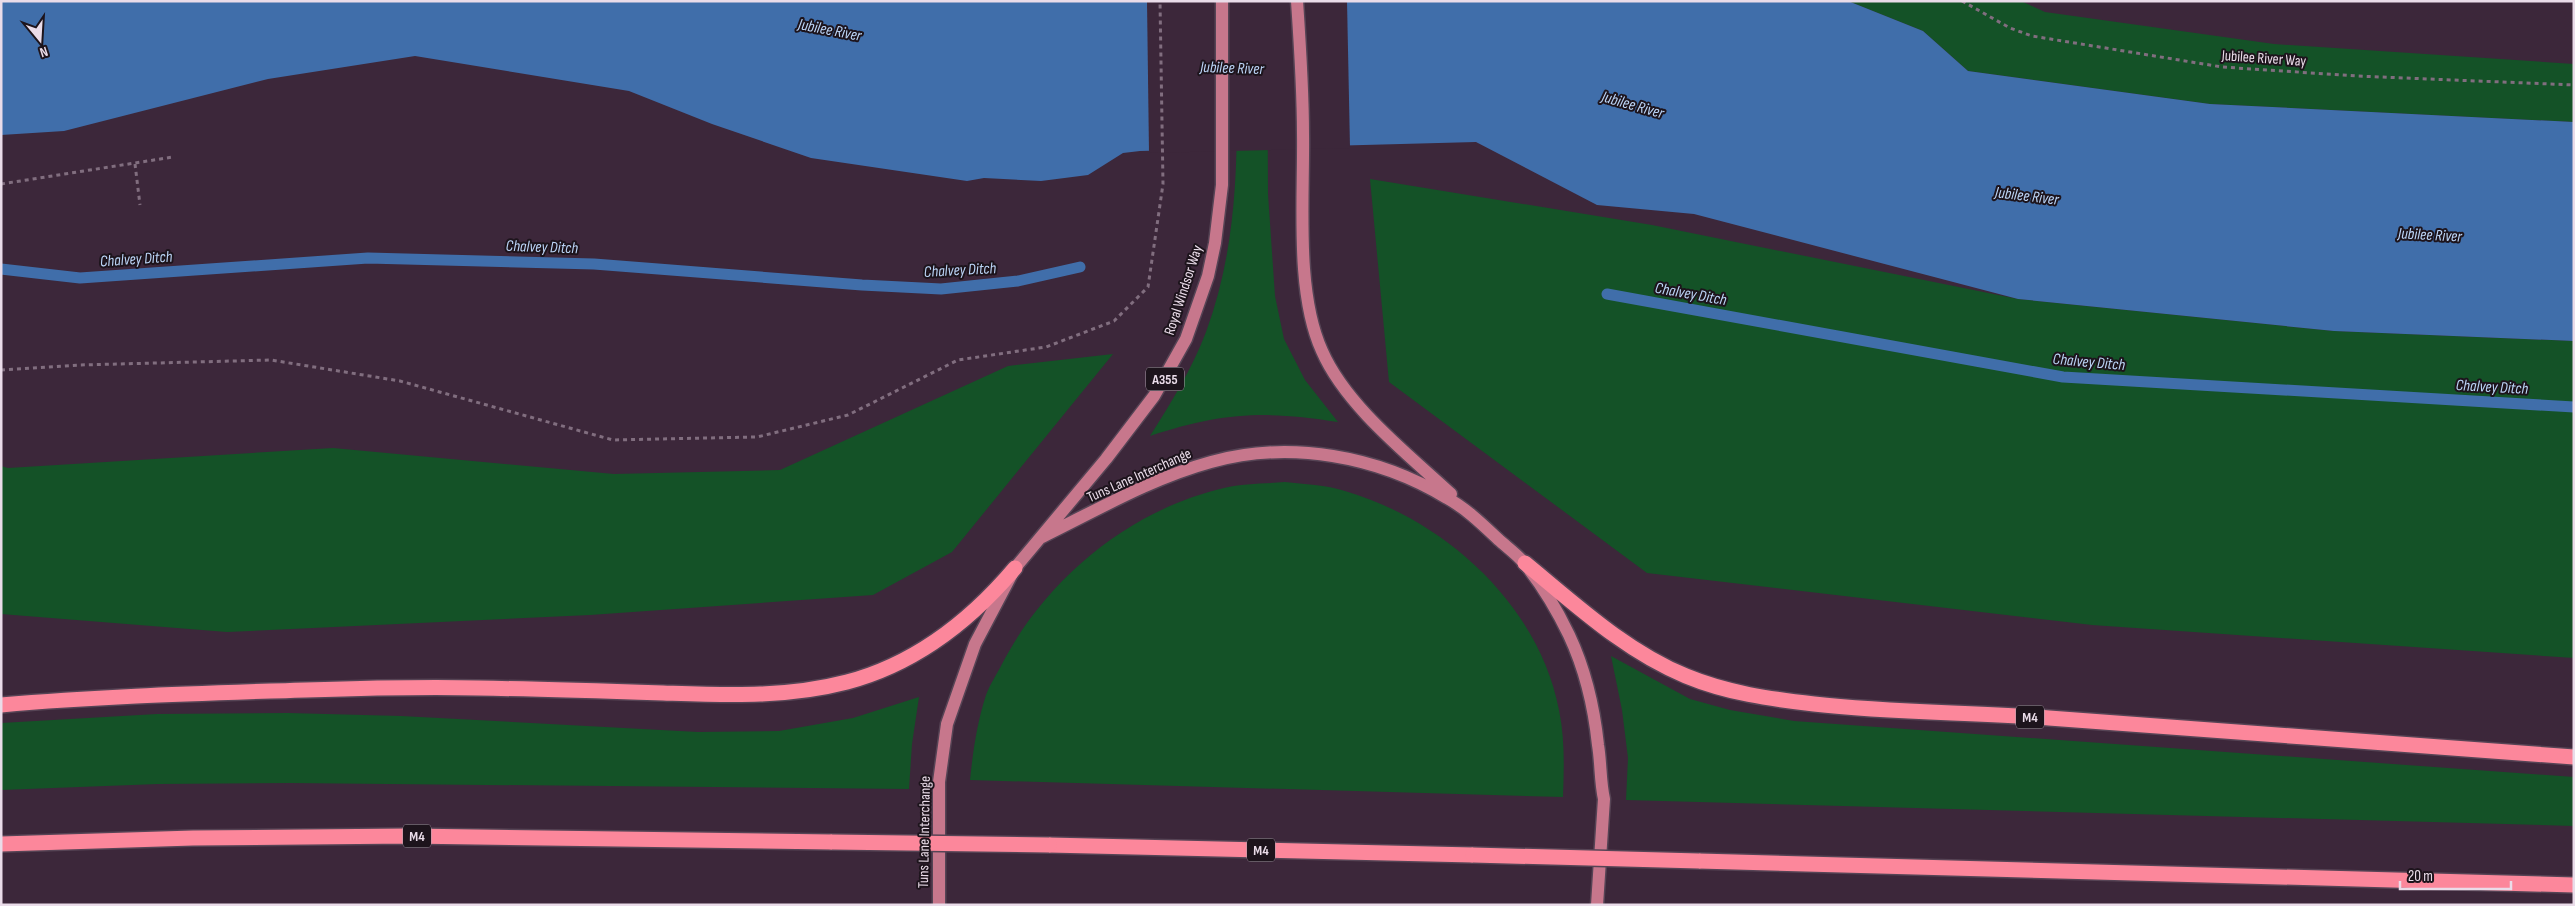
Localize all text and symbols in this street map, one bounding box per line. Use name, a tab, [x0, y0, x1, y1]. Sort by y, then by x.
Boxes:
north arrow	[15, 15, 65, 65]
water label: Jubilee River	[796, 15, 863, 46]
text: N	[38, 43, 50, 61]
street label: Jubilee River Way	[2220, 46, 2307, 71]
water label: Jubilee River	[1199, 58, 1265, 79]
water label: Jubilee River	[1598, 87, 1666, 124]
water label: Jubilee River	[1993, 183, 2060, 210]
water label: Jubilee River	[2397, 224, 2463, 247]
water label: Chalvey Ditch	[505, 237, 579, 258]
street label: Royal Windsor Way	[1160, 242, 1207, 338]
water label: Chalvey Ditch	[99, 247, 173, 272]
water label: Chalvey Ditch	[923, 259, 997, 282]
water label: Chalvey Ditch	[1653, 279, 1728, 310]
water label: Chalvey Ditch	[2052, 350, 2126, 375]
road number: A355	[1146, 368, 1184, 390]
water label: Chalvey Ditch	[2455, 376, 2529, 399]
street label: Tuns Lane Interchange	[1084, 444, 1194, 507]
road number: M4	[2016, 706, 2044, 729]
street label: Tuns Lane Interchange	[914, 776, 935, 888]
road number: M4	[403, 824, 431, 848]
road number: M4	[1247, 838, 1275, 862]
scale bar	[2400, 858, 2511, 890]
text: 20 m	[2408, 867, 2433, 886]

